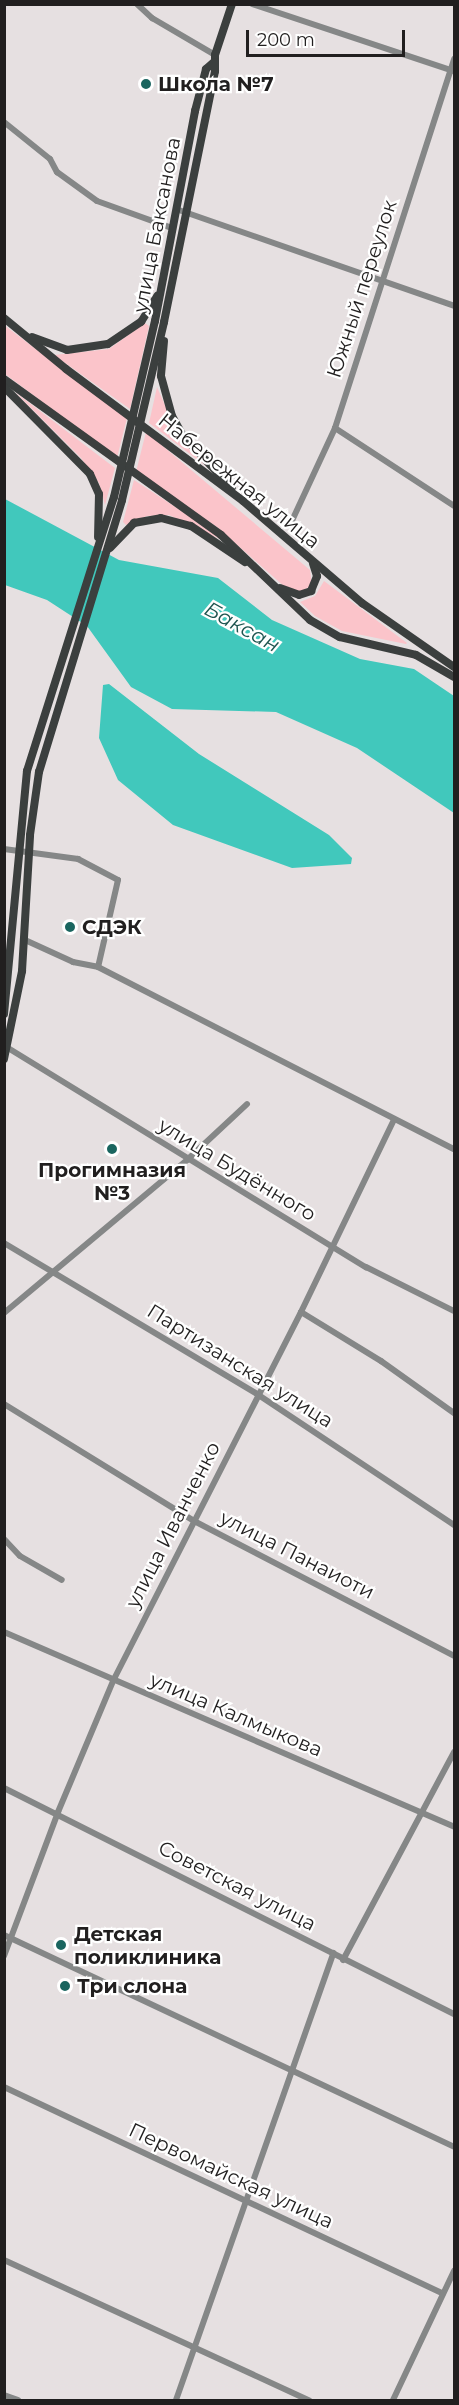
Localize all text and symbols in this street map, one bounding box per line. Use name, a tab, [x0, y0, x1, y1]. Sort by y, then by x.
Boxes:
scale bar	[249, 18, 408, 56]
text: 200 m	[257, 29, 315, 51]
place label: Школа №7	[158, 72, 274, 96]
marker: Школа №7	[139, 77, 153, 91]
street label: улица Баксанова	[128, 135, 186, 315]
street label: Южный переулок	[322, 197, 402, 381]
street label: Набережная улица	[153, 408, 325, 554]
water label: Баксан	[200, 596, 284, 658]
place label: СДЭК	[82, 915, 142, 939]
marker: СДЭК	[63, 920, 77, 934]
street label: улица Будённого	[154, 1114, 320, 1226]
marker: Прогимназия №3	[105, 1142, 119, 1156]
place label: Прогимназия №3	[38, 1158, 186, 1205]
street label: Партизанская улица	[143, 1299, 337, 1433]
street label: улица Иванченко	[121, 1438, 225, 1612]
street label: улица Панаиоти	[216, 1506, 378, 1604]
street label: улица Калмыкова	[146, 1668, 326, 1762]
street label: Советская улица	[154, 1836, 320, 1936]
place label: Детская поликлиника	[74, 1922, 221, 1969]
marker: Детская поликлиника	[52, 1936, 70, 1954]
place label: Три слона	[77, 1974, 187, 1998]
marker: Три слона	[58, 1979, 72, 1993]
street label: Первомайская улица	[125, 2118, 337, 2234]

